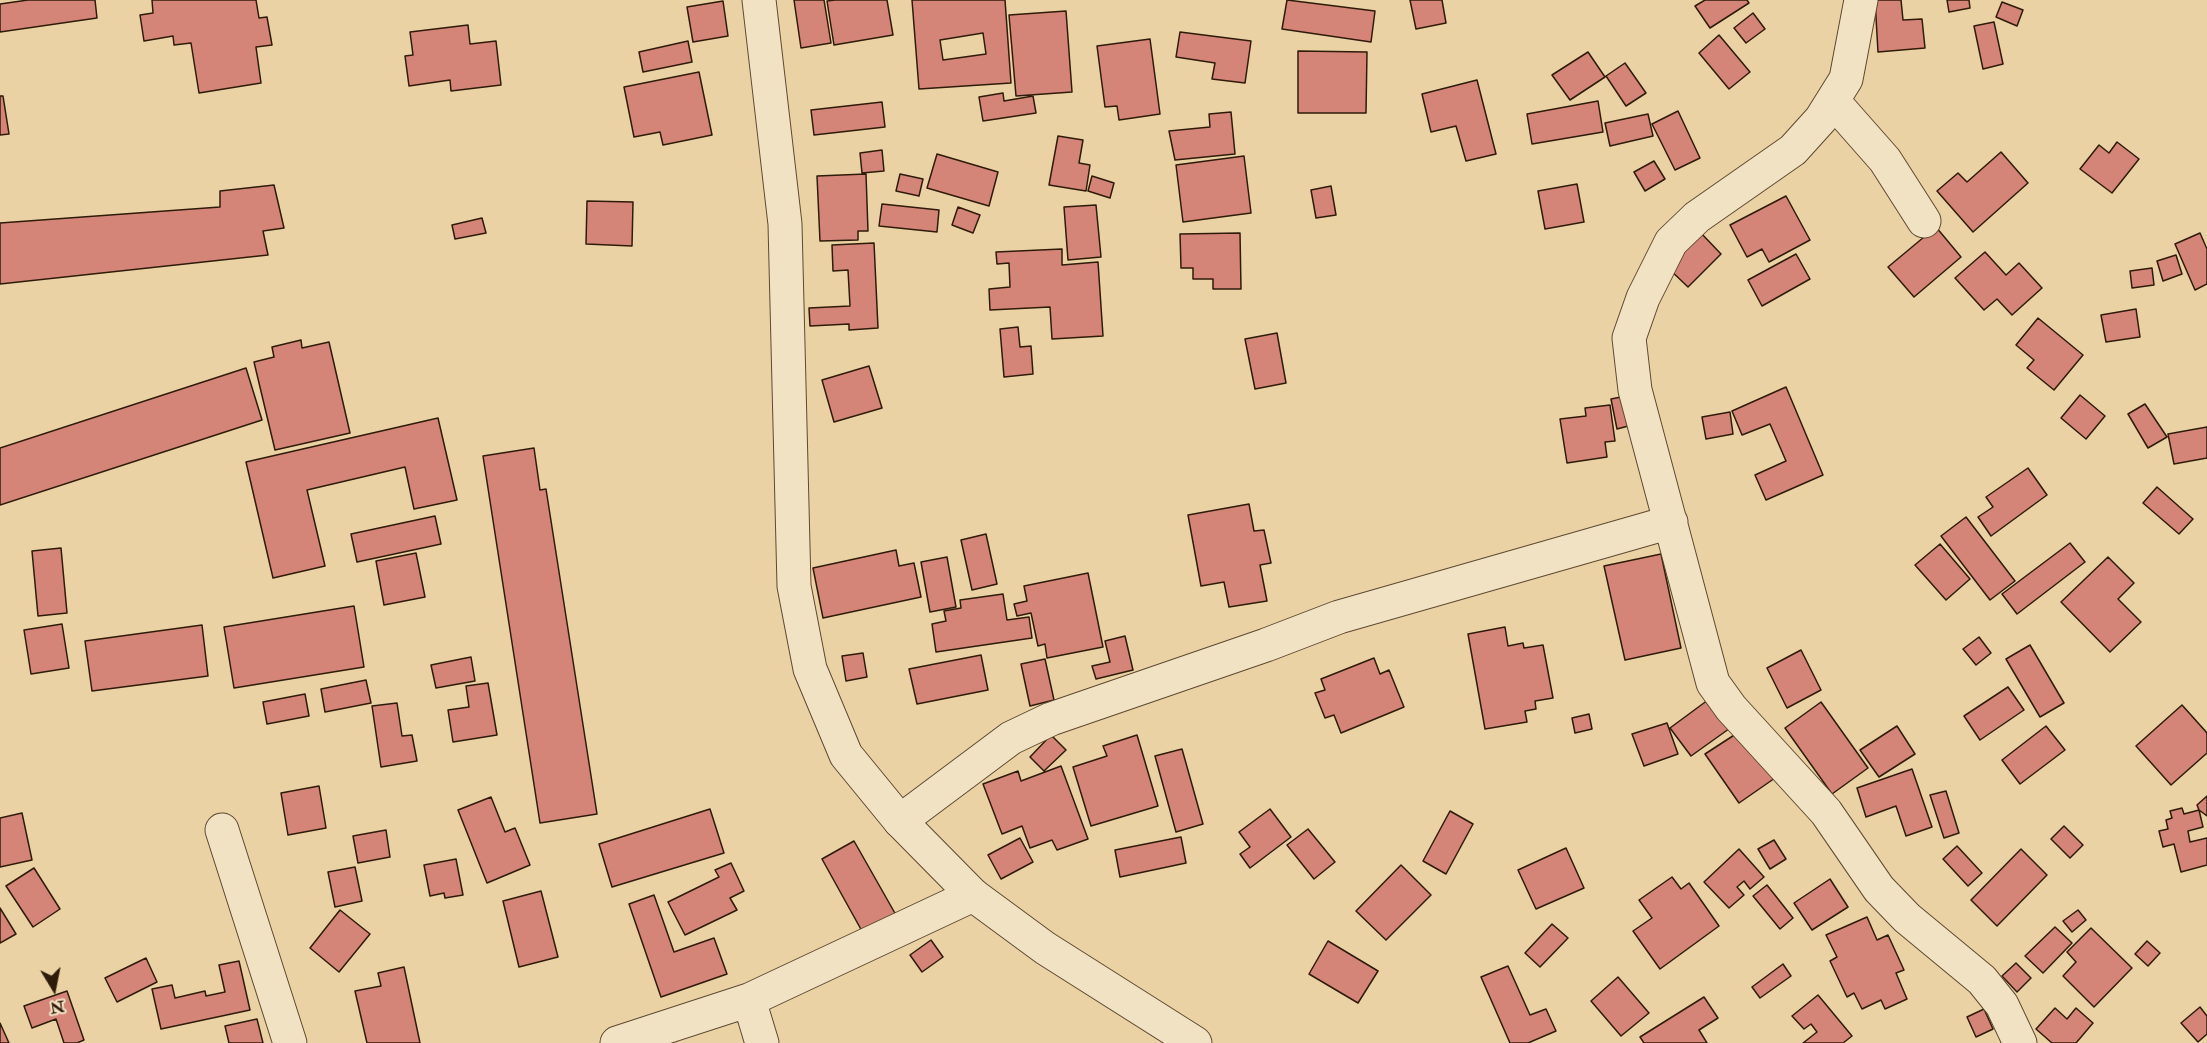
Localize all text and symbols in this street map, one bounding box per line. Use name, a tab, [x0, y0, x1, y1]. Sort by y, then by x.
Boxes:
north arrow	[24, 959, 84, 1019]
text: N	[48, 996, 66, 1018]

